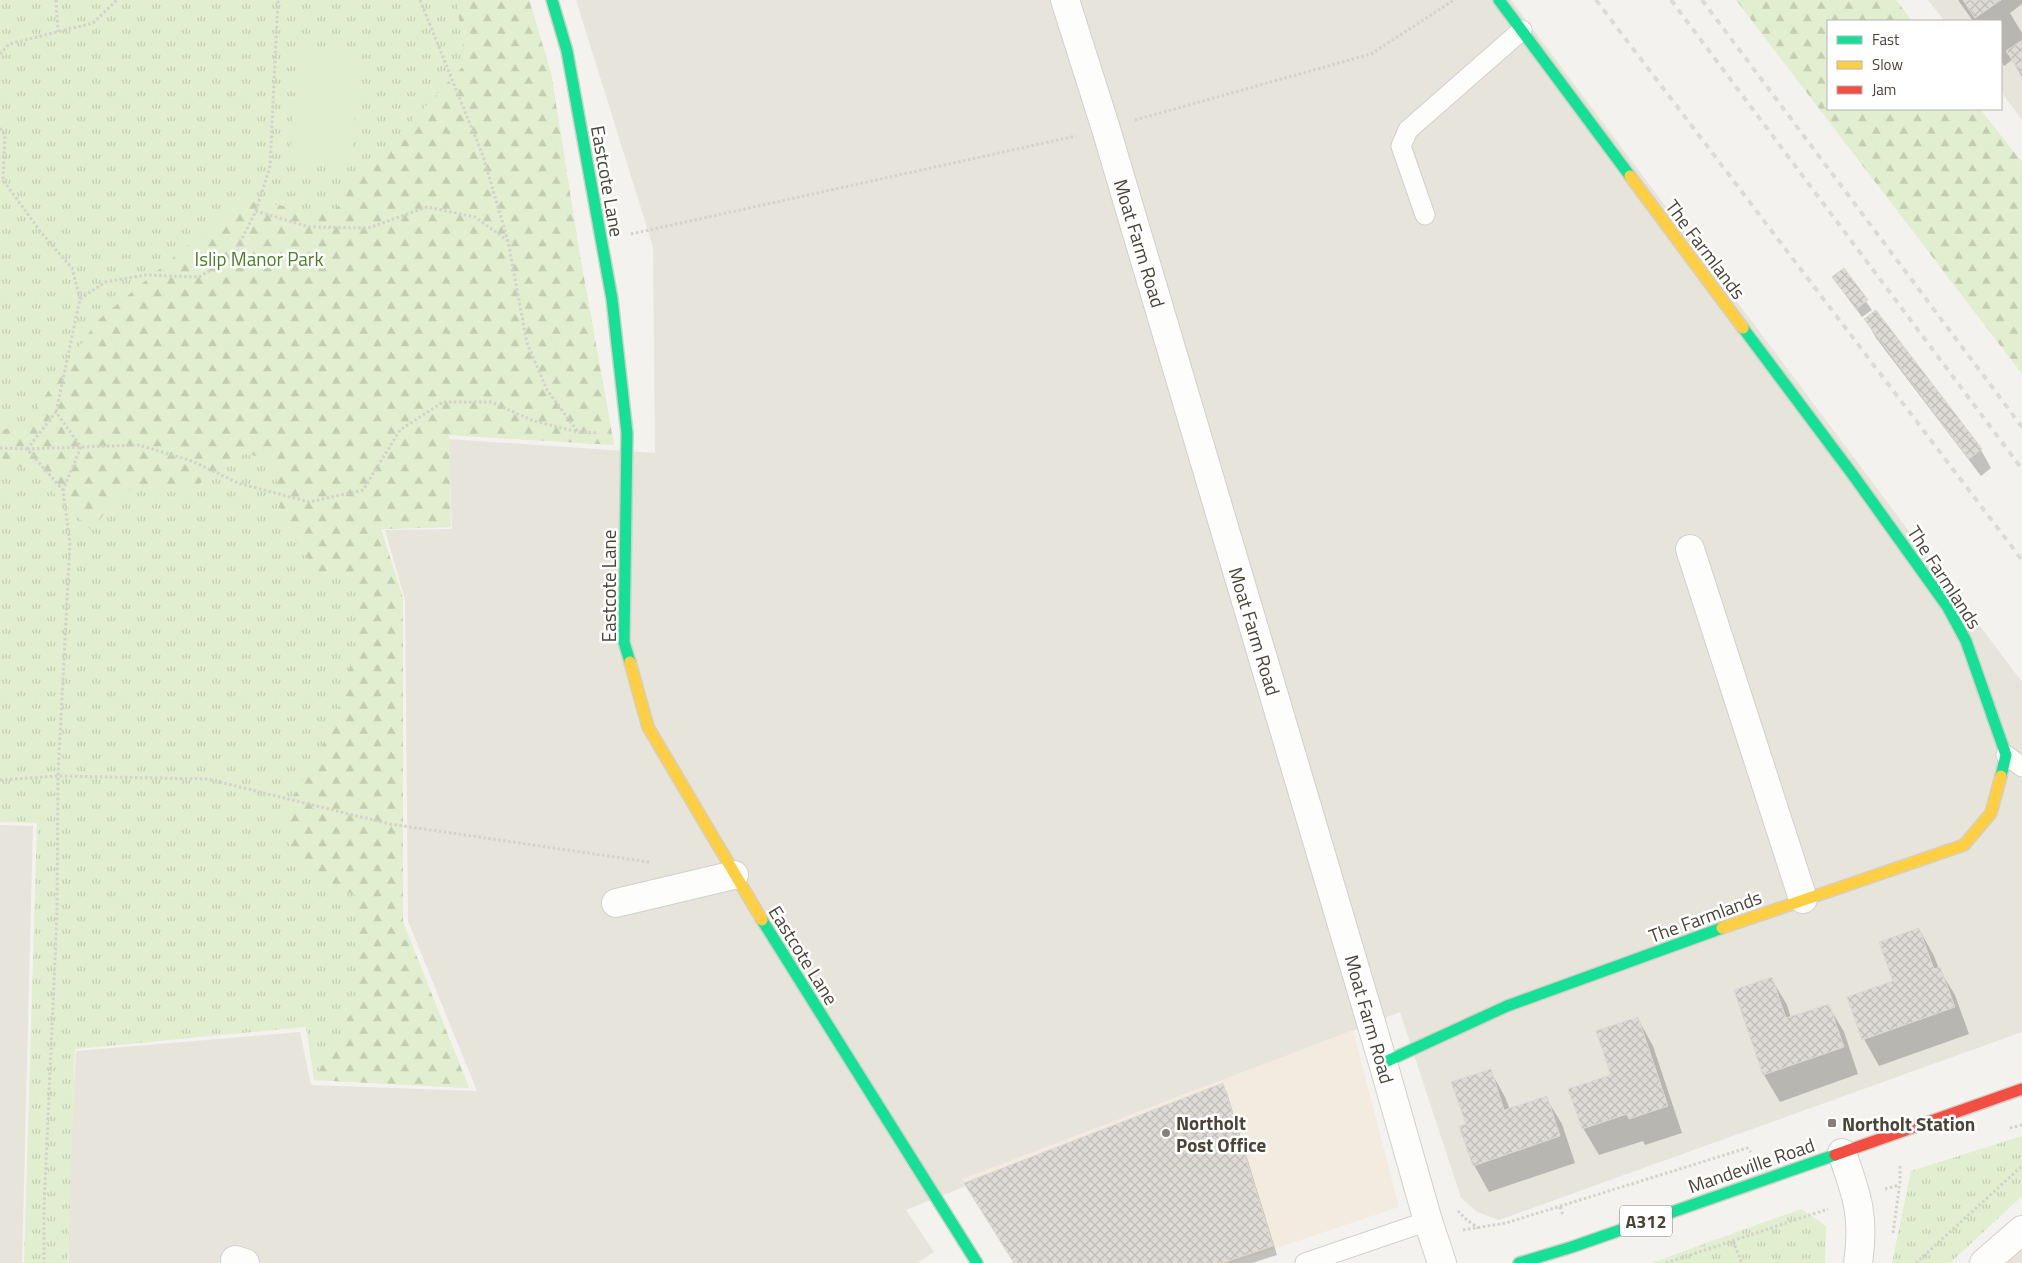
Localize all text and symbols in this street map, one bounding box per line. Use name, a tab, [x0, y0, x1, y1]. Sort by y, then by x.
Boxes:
legend	[1827, 20, 2002, 110]
text: Fast	[1872, 28, 1900, 51]
text: Slow	[1872, 53, 1903, 76]
text: Jam	[1872, 78, 1896, 101]
street label: Eastcote Lane	[584, 123, 632, 239]
street label: Moat Farm Road	[1107, 175, 1173, 311]
street label: The Farmlands	[1659, 193, 1753, 305]
park label: Islip Manor Park	[194, 244, 324, 273]
street label: The Farmlands	[1901, 519, 1989, 635]
street label: Eastcote Lane	[594, 530, 623, 642]
street label: Moat Farm Road	[1222, 563, 1288, 699]
street label: The Farmlands	[1644, 882, 1766, 950]
street label: Eastcote Lane	[762, 900, 846, 1010]
street label: Moat Farm Road	[1338, 951, 1402, 1087]
place label: Northolt Post Office	[1176, 1108, 1267, 1159]
place label: Northolt Station	[1842, 1109, 1975, 1138]
marker: Northolt Station	[1826, 1117, 1838, 1129]
marker: Northolt Post Office	[1160, 1127, 1172, 1139]
street label: Mandeville Road	[1684, 1130, 1818, 1200]
road number: A312	[1620, 1206, 1672, 1236]

